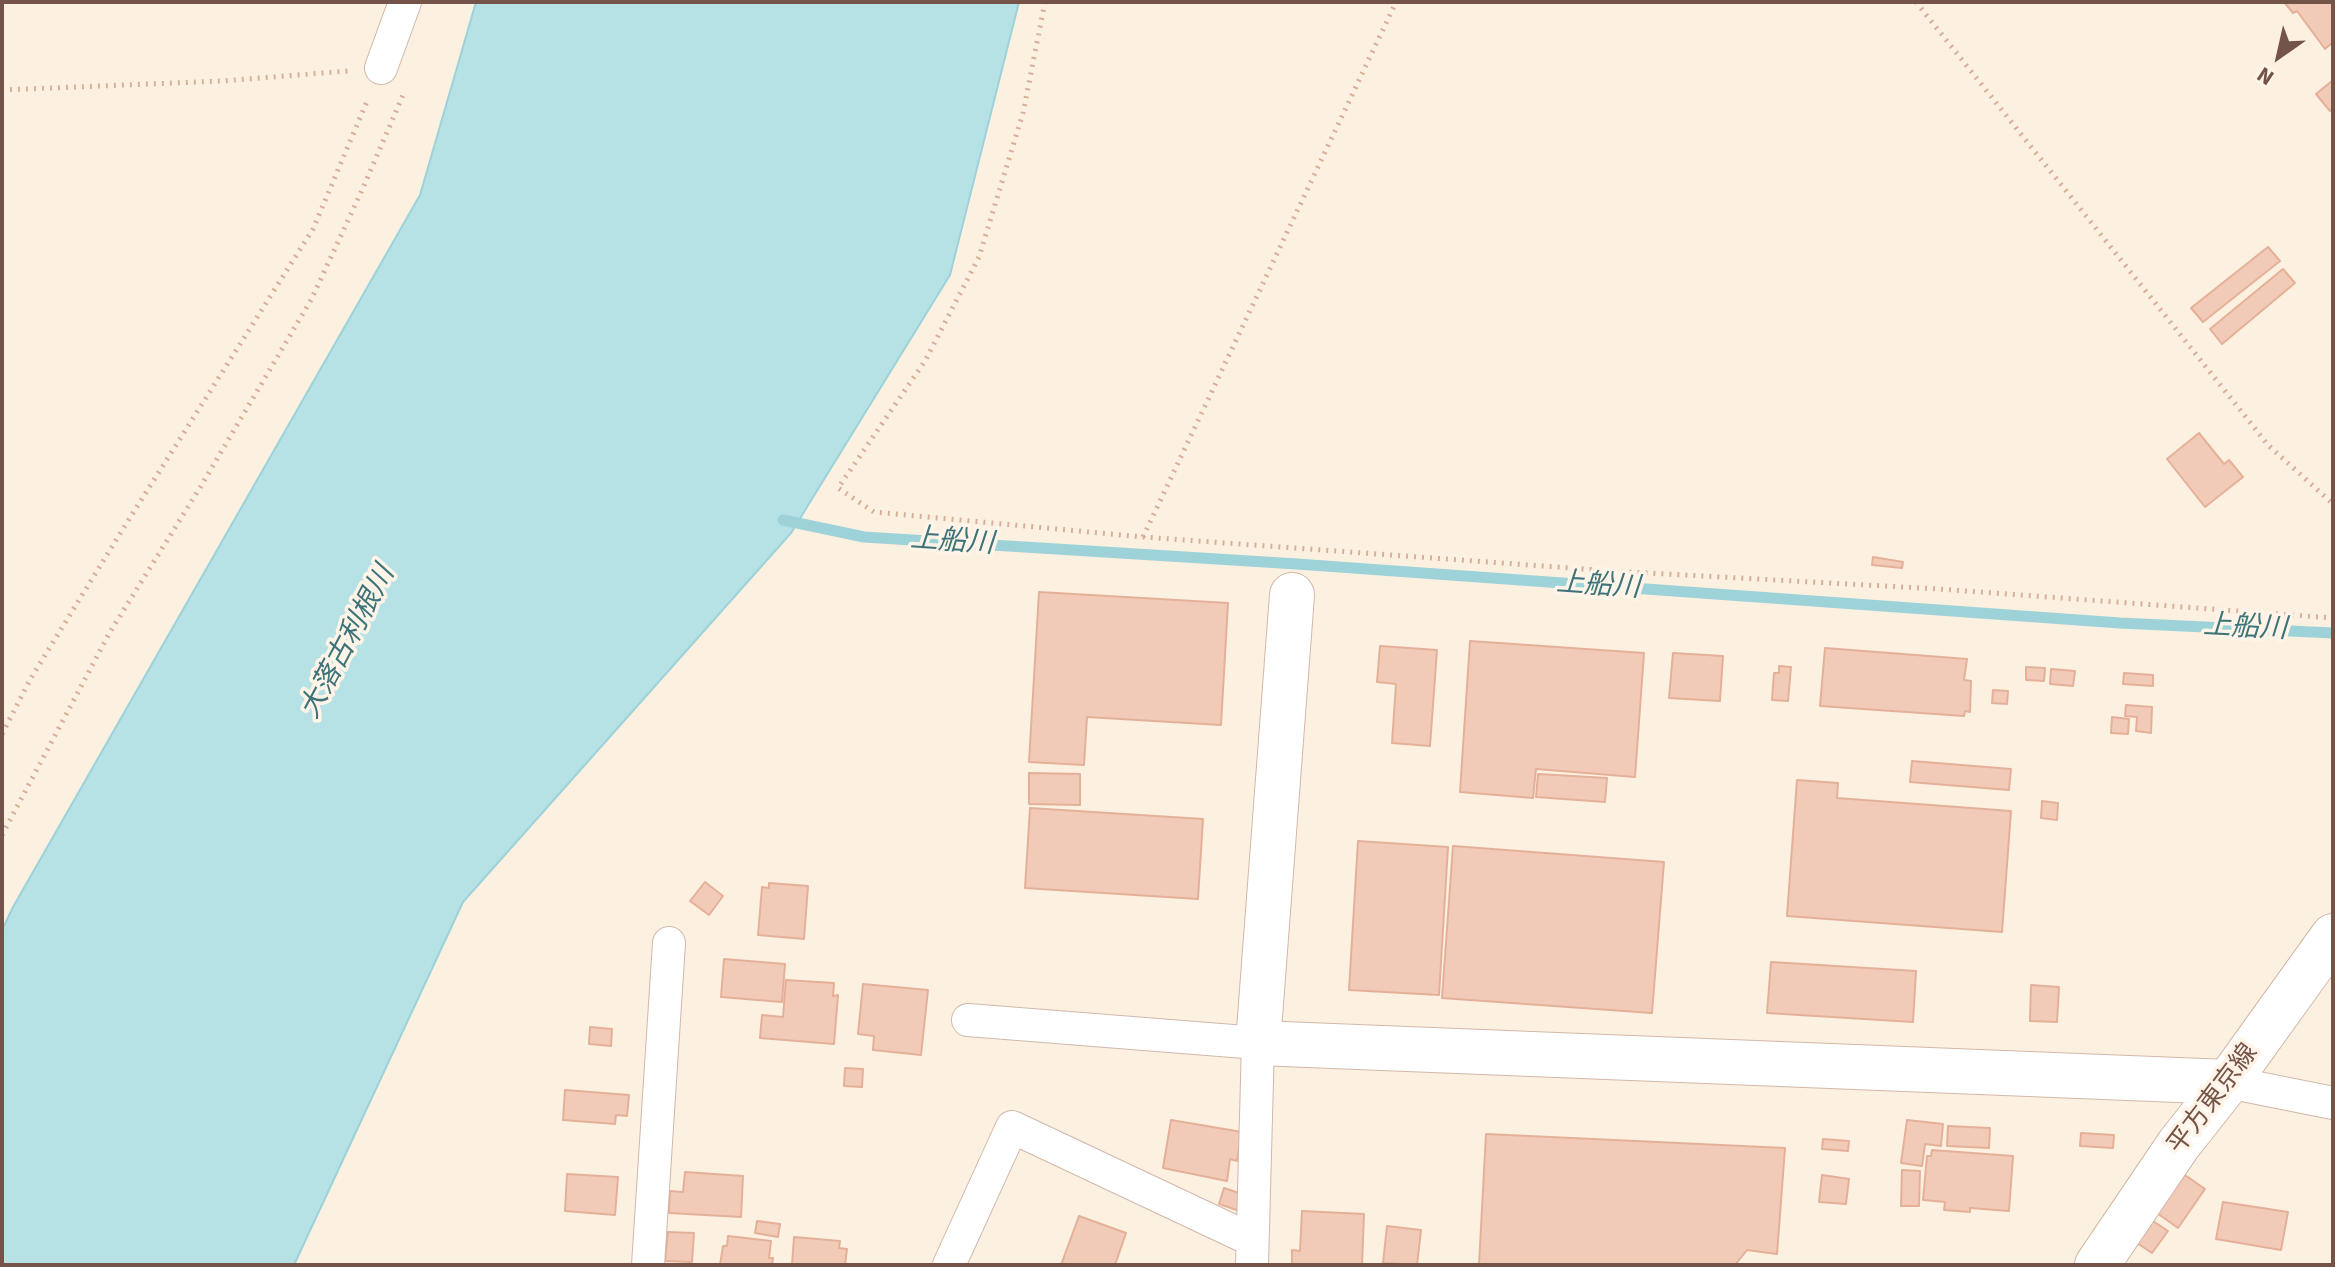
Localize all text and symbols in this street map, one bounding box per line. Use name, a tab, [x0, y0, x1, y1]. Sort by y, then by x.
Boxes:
north arrow	[2239, 16, 2319, 96]
text: N	[2251, 59, 2281, 93]
water label: 上船川	[909, 523, 995, 563]
water label: 大落古利根川	[295, 561, 403, 725]
water label: 上船川	[1555, 567, 1641, 607]
water label: 上船川	[2202, 610, 2288, 648]
street label: 平方東京線	[2162, 1039, 2266, 1161]

